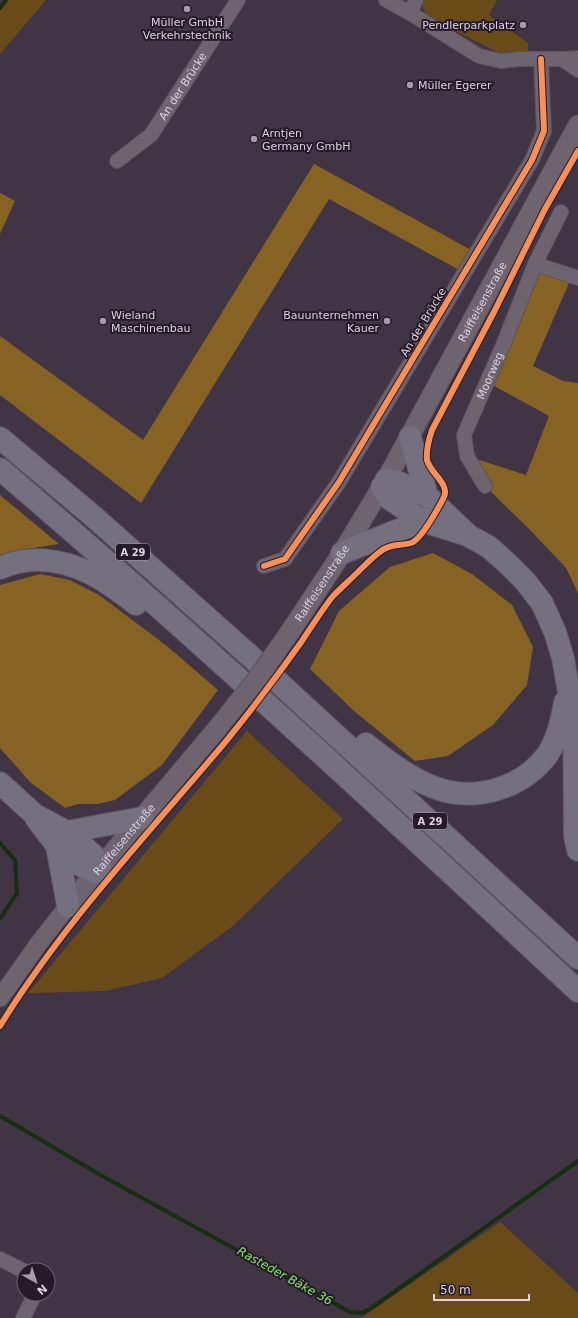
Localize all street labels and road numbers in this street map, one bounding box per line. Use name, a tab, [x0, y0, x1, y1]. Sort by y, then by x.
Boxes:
street label: An der Brücke	[156, 50, 210, 123]
street label: Raiffeisenstraße	[456, 260, 510, 345]
street label: An der Brücke	[398, 285, 449, 359]
street label: Moorweg	[474, 350, 506, 401]
street label: Raiffeisenstraße	[292, 543, 352, 625]
road number: A 29	[116, 544, 150, 560]
street label: Raiffeisenstraße	[91, 801, 158, 878]
road number: A 29	[413, 813, 447, 829]

